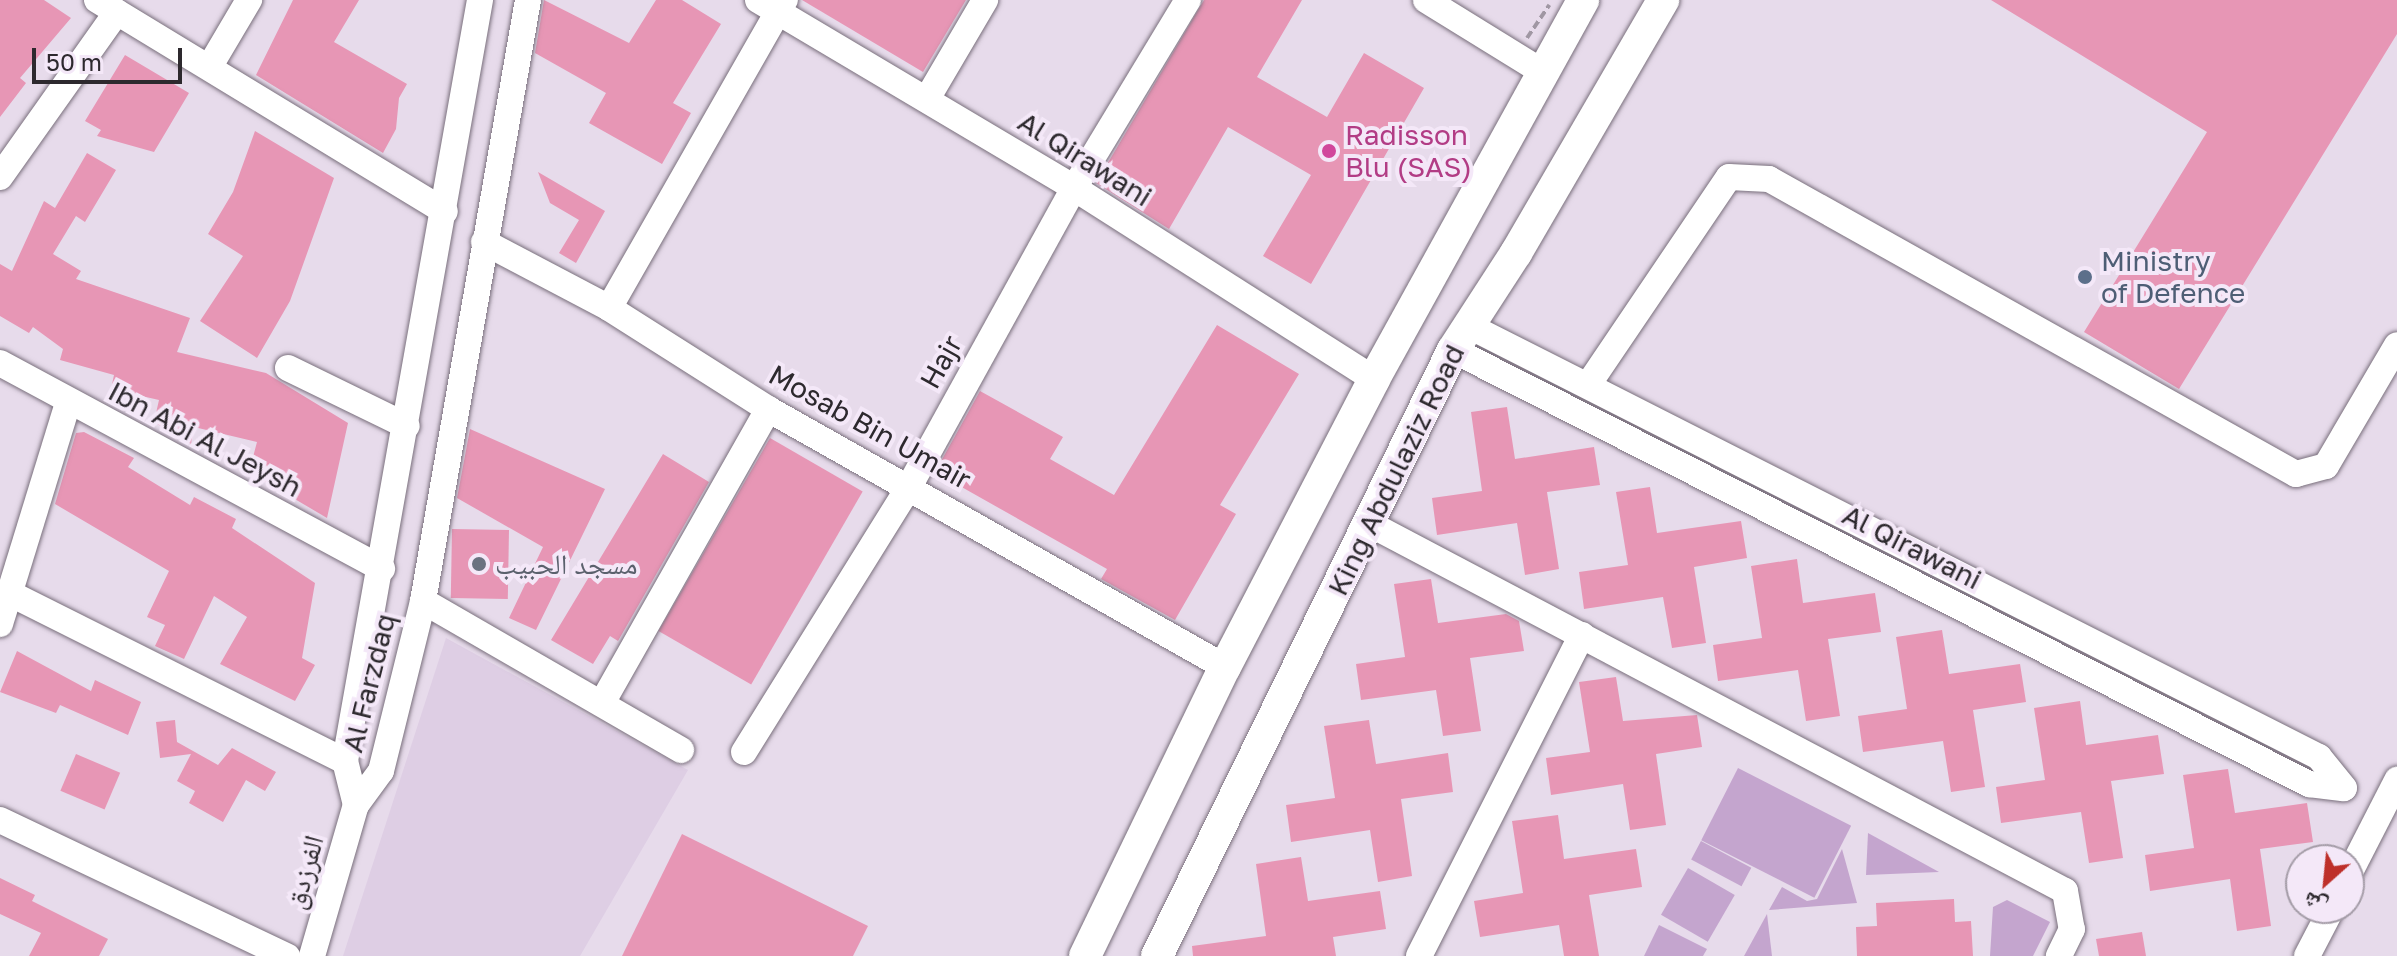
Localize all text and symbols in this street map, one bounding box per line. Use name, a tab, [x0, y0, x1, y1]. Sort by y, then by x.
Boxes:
scale bar	[36, 32, 186, 82]
text: 50 m	[46, 47, 102, 76]
street label: Al Qirawani	[1012, 105, 1158, 213]
place label: Radisson Blu (SAS)	[1345, 118, 1472, 184]
marker: Radisson Blu (SAS)	[1320, 142, 1338, 160]
place label: Ministry of Defence	[2101, 244, 2245, 310]
marker: Ministry of Defence	[2076, 268, 2094, 286]
street label: Hajr	[913, 330, 969, 394]
street label: King Abdulaziz Road	[1321, 339, 1471, 601]
street label: Mosab Bin Umair	[763, 358, 977, 496]
street label: Ibn Abi Al Jeysh	[103, 374, 307, 504]
street label: Al Qirawani	[1837, 498, 1987, 596]
place label: مسجد الحبيب	[495, 547, 638, 581]
marker: مسجد الحبيب	[470, 555, 488, 573]
street label: Al Farzdaq	[336, 610, 402, 756]
street label: الفرزدق	[277, 831, 331, 913]
north arrow	[2285, 844, 2365, 924]
text: ش	[2298, 887, 2331, 921]

